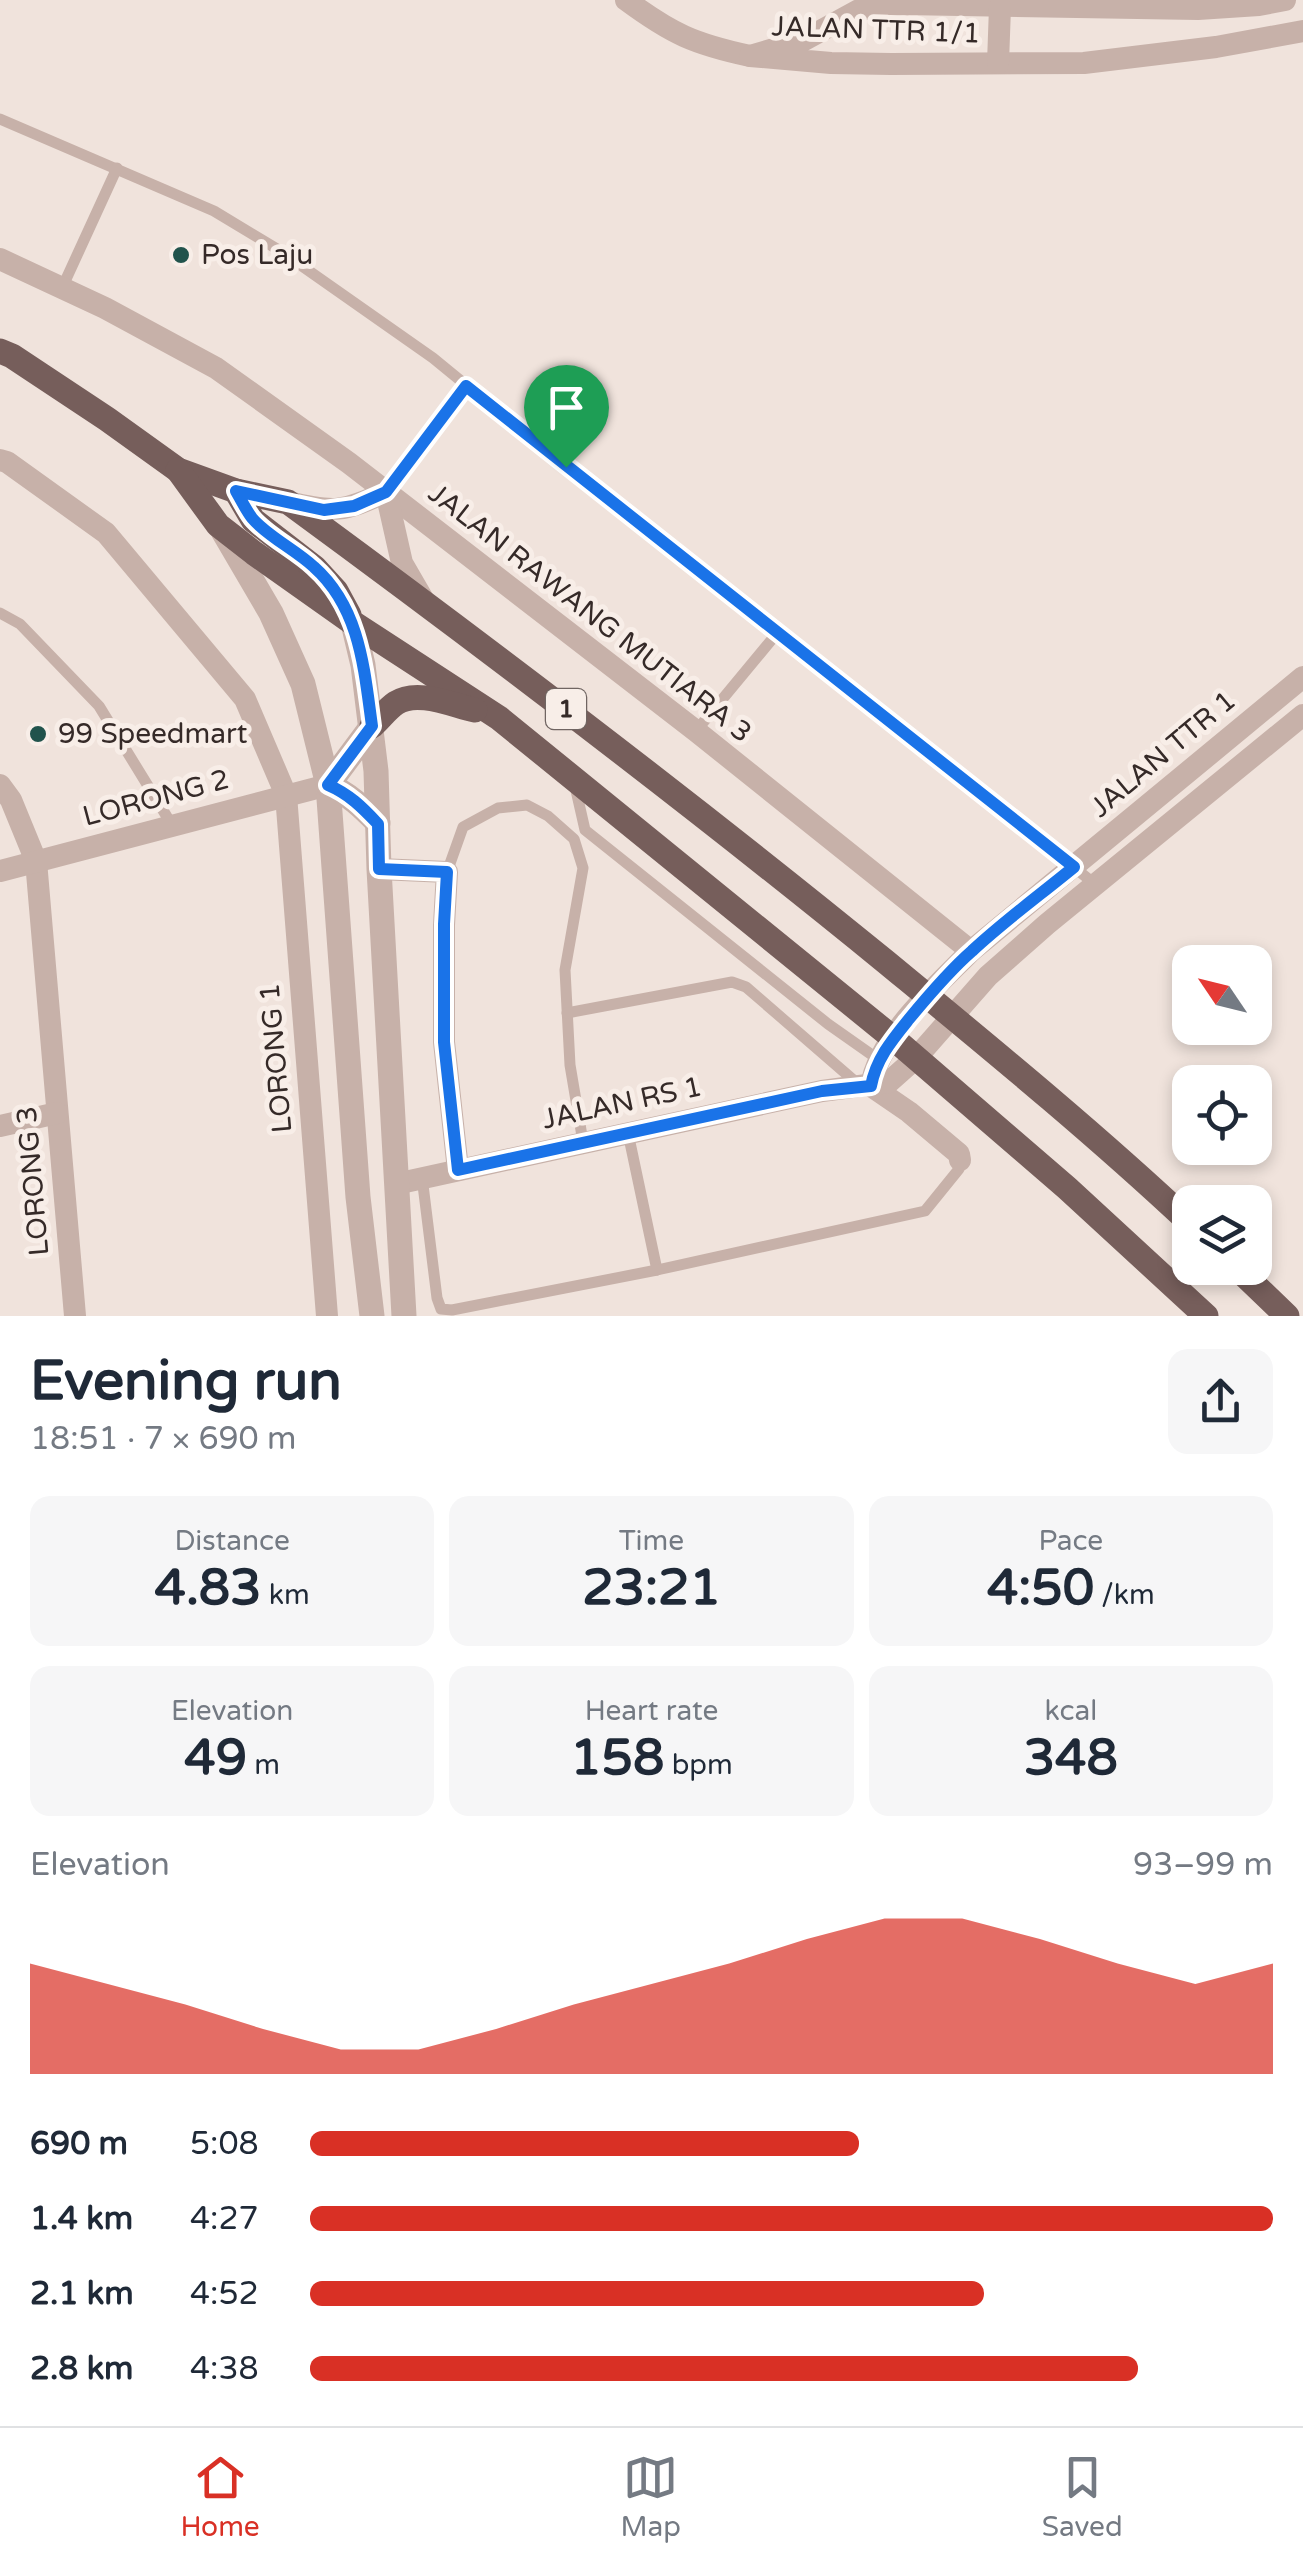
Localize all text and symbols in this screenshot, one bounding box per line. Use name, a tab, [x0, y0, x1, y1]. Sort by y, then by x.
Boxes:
street label: JALAN TTR 1/1	[771, 9, 981, 51]
place label: Pos Laju	[201, 238, 313, 272]
marker: Pos Laju	[170, 244, 192, 266]
pin	[524, 365, 609, 468]
icon: arrive	[539, 380, 594, 435]
street label: JALAN RAWANG MUTIARA 3	[422, 476, 758, 750]
street label: JALAN TTR 1	[1083, 683, 1243, 825]
road number: 1	[546, 689, 586, 729]
place label: 99 Speedmart	[58, 717, 248, 751]
marker: 99 Speedmart	[27, 723, 49, 745]
street label: LORONG 2	[79, 762, 233, 834]
north arrow	[1172, 945, 1272, 1045]
map controls	[1172, 945, 1272, 1285]
street label: LORONG 1	[253, 982, 299, 1134]
button: locate	[1172, 1065, 1272, 1165]
street label: JALAN RS 1	[539, 1070, 705, 1136]
street label: LORONG 3	[10, 1105, 56, 1257]
button: layers	[1172, 1185, 1272, 1285]
text: Evening run	[30, 1349, 342, 1415]
button: share	[1168, 1349, 1273, 1454]
text: 18:51 · 7 × 690 m	[30, 1420, 296, 1458]
text: Distance	[175, 1524, 290, 1558]
text: Time	[619, 1524, 684, 1558]
text: Pace	[1039, 1524, 1103, 1558]
text: 4.83	[155, 1558, 262, 1618]
text: 23:21	[582, 1558, 721, 1618]
text: 4:50	[987, 1558, 1094, 1618]
text: km	[262, 1578, 310, 1612]
text: /km	[1094, 1578, 1155, 1612]
text: Elevation	[171, 1694, 293, 1728]
text: Heart rate	[585, 1694, 718, 1728]
text: kcal	[1045, 1694, 1097, 1728]
text: 49	[184, 1728, 247, 1788]
text: 158	[570, 1728, 664, 1788]
text: 348	[1024, 1728, 1118, 1788]
text: m	[247, 1748, 280, 1782]
text: bpm	[664, 1748, 733, 1782]
text: Elevation	[30, 1846, 170, 1884]
text: 93–99 m	[1133, 1846, 1273, 1884]
text: 690 m	[30, 2125, 128, 2163]
text: 5:08	[190, 2125, 259, 2163]
text: 1.4 km	[30, 2200, 133, 2238]
text: 4:27	[190, 2200, 259, 2238]
text: 2.1 km	[30, 2275, 134, 2313]
text: 4:52	[190, 2275, 259, 2313]
text: 2.8 km	[30, 2350, 134, 2388]
text: 4:38	[190, 2350, 259, 2388]
tab: Home	[180, 2450, 260, 2544]
tab: Map	[620, 2450, 681, 2544]
tab: Saved	[1042, 2450, 1123, 2544]

